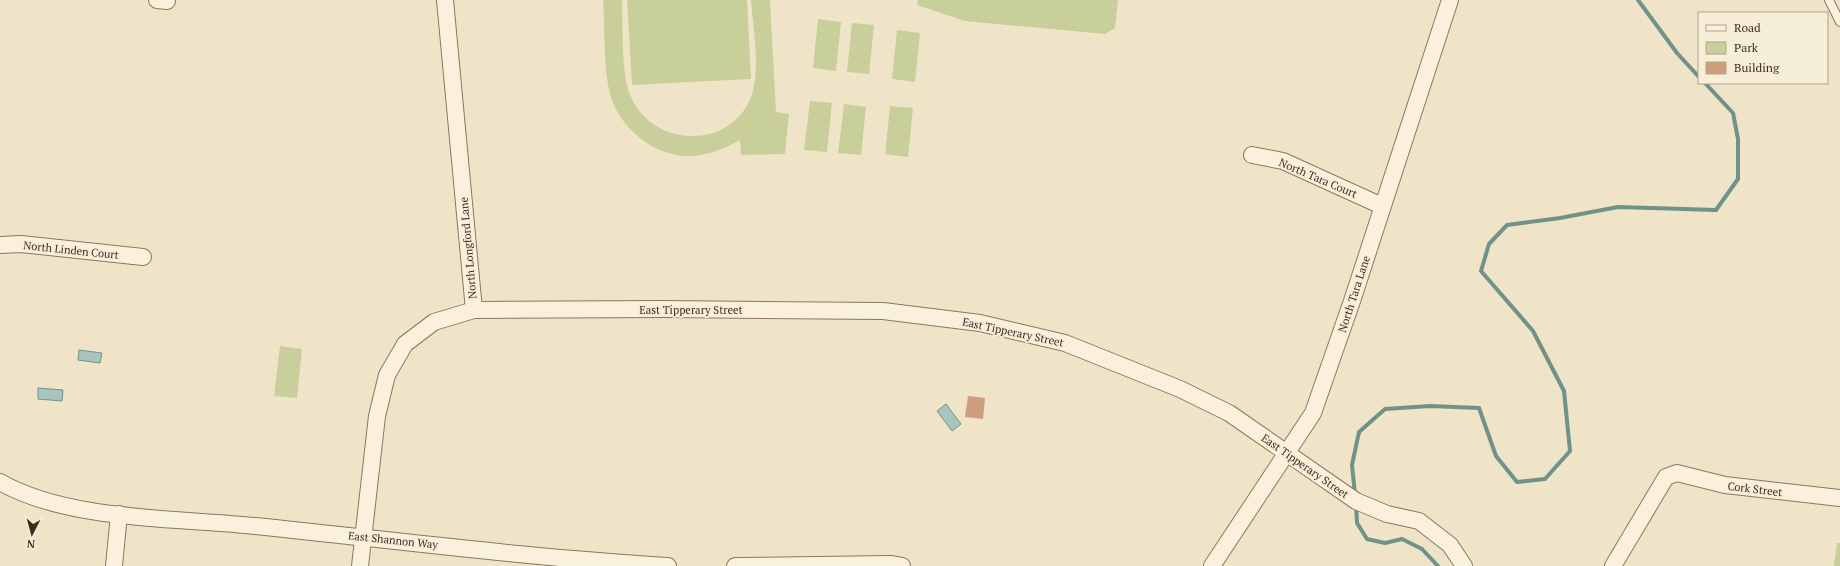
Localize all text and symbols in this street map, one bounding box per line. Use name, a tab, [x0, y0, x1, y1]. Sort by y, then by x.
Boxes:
legend	[1698, 12, 1828, 84]
text: Road	[1734, 20, 1761, 35]
text: Park	[1734, 40, 1759, 55]
text: Building	[1734, 60, 1780, 75]
street label: North Tara Court	[1277, 155, 1359, 201]
street label: North Longford Lane	[457, 196, 479, 300]
street label: North Linden Court	[23, 238, 119, 262]
street label: North Tara Lane	[1335, 253, 1373, 334]
street label: East Tipperary Street	[639, 303, 743, 317]
street label: East Tipperary Street	[961, 314, 1065, 350]
street label: East Tipperary Street	[1259, 431, 1351, 501]
street label: Cork Street	[1727, 479, 1783, 499]
north arrow	[12, 514, 52, 554]
street label: East Shannon Way	[347, 528, 439, 552]
text: N	[25, 536, 36, 551]

